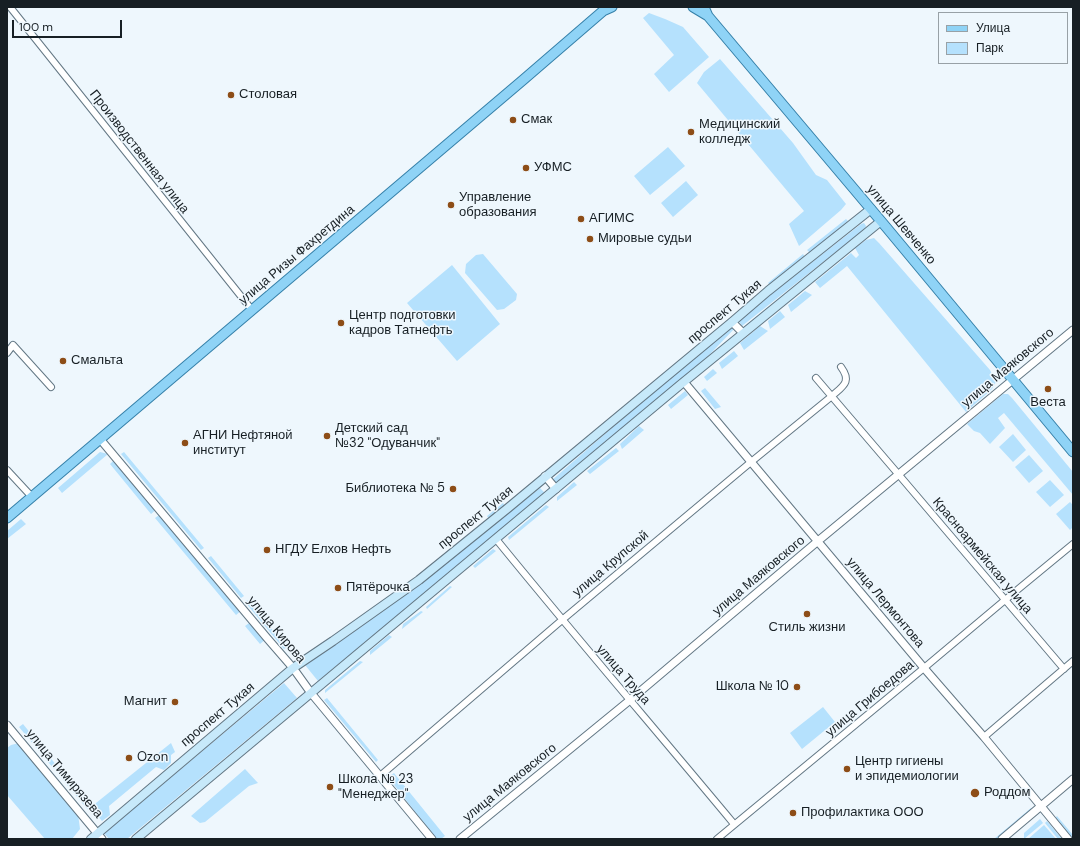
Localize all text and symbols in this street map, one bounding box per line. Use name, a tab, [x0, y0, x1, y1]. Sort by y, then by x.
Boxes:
scale bar	[14, 12, 124, 38]
legend	[938, 12, 1068, 64]
text: 100 m	[19, 19, 53, 35]
text: Улица	[976, 20, 1010, 36]
text: Парк	[976, 40, 1003, 56]
street label: Производственная улица	[86, 87, 192, 217]
place label: Столовая	[239, 87, 297, 103]
marker: Столовая	[226, 90, 236, 100]
place label: Смак	[521, 112, 552, 128]
marker: Смак	[508, 115, 518, 125]
place label: Медицинский колледж	[699, 117, 780, 148]
marker: Медицинский колледж	[686, 127, 696, 137]
place label: УФМС	[534, 160, 572, 176]
marker: УФМС	[521, 163, 531, 173]
street label: улица Шевченко	[863, 182, 939, 268]
place label: Управление образования	[459, 190, 537, 221]
marker: Управление образования	[446, 200, 456, 210]
street label: улица Ризы Фахретдина	[236, 202, 358, 308]
place label: АГИМС	[589, 211, 634, 227]
marker: АГИМС	[576, 214, 586, 224]
place label: Мировые судьи	[598, 231, 692, 247]
marker: Мировые судьи	[585, 234, 595, 244]
street label: проспект Тукая	[685, 277, 765, 347]
place label: Центр подготовки кадров Татнефть	[349, 308, 456, 339]
marker: Центр подготовки кадров Татнефть	[336, 318, 346, 328]
street label: улица Маяковского	[959, 325, 1057, 411]
place label: Смальта	[71, 353, 123, 369]
marker: Смальта	[58, 356, 68, 366]
marker: Веста	[1043, 384, 1053, 394]
place label: Веста	[1030, 395, 1066, 411]
place label: Детский сад №32 "Одуванчик"	[335, 421, 440, 452]
place label: АГНИ Нефтяной институт	[193, 428, 293, 459]
marker: Детский сад №32 "Одуванчик"	[322, 431, 332, 441]
marker: АГНИ Нефтяной институт	[180, 438, 190, 448]
place label: Библиотека № 5	[346, 481, 445, 497]
street label: проспект Тукая	[436, 483, 516, 553]
marker: Библиотека № 5	[448, 484, 458, 494]
street label: Красноармейская улица	[929, 495, 1035, 617]
street label: улица Крупской	[570, 528, 652, 600]
street label: улица Маяковского	[710, 533, 808, 619]
place label: НГДУ Елхов Нефть	[275, 542, 391, 558]
marker: НГДУ Елхов Нефть	[262, 545, 272, 555]
street label: улица Лермонтова	[843, 555, 927, 651]
place label: Пятёрочка	[346, 580, 410, 596]
marker: Пятёрочка	[333, 583, 343, 593]
street label: улица Кирова	[244, 593, 308, 667]
marker: Стиль жизни	[802, 609, 812, 619]
place label: Стиль жизни	[769, 620, 845, 636]
street label: улица Труда	[593, 642, 653, 708]
street label: улица Грибоедова	[823, 658, 917, 740]
place label: Школа № 10	[716, 679, 789, 695]
street label: проспект Тукая	[178, 680, 258, 750]
marker: Школа № 10	[792, 682, 802, 692]
place label: Магнит	[124, 694, 167, 710]
marker: Магнит	[170, 697, 180, 707]
street label: улица Тимирязева	[22, 726, 106, 822]
street label: улица Маяковского	[460, 741, 560, 825]
place label: Ozon	[137, 750, 168, 766]
marker: Ozon	[124, 753, 134, 763]
place label: Центр гигиены и эпидемиологии	[855, 754, 959, 785]
marker: Центр гигиены и эпидемиологии	[842, 764, 852, 774]
place label: Школа № 23 "Менеджер"	[338, 772, 414, 803]
marker: Школа № 23 "Менеджер"	[325, 782, 335, 792]
place label: Роддом	[984, 785, 1030, 801]
marker: Роддом	[969, 787, 981, 799]
place label: Профилактика ООО	[801, 805, 924, 821]
marker: Профилактика ООО	[788, 808, 798, 818]

